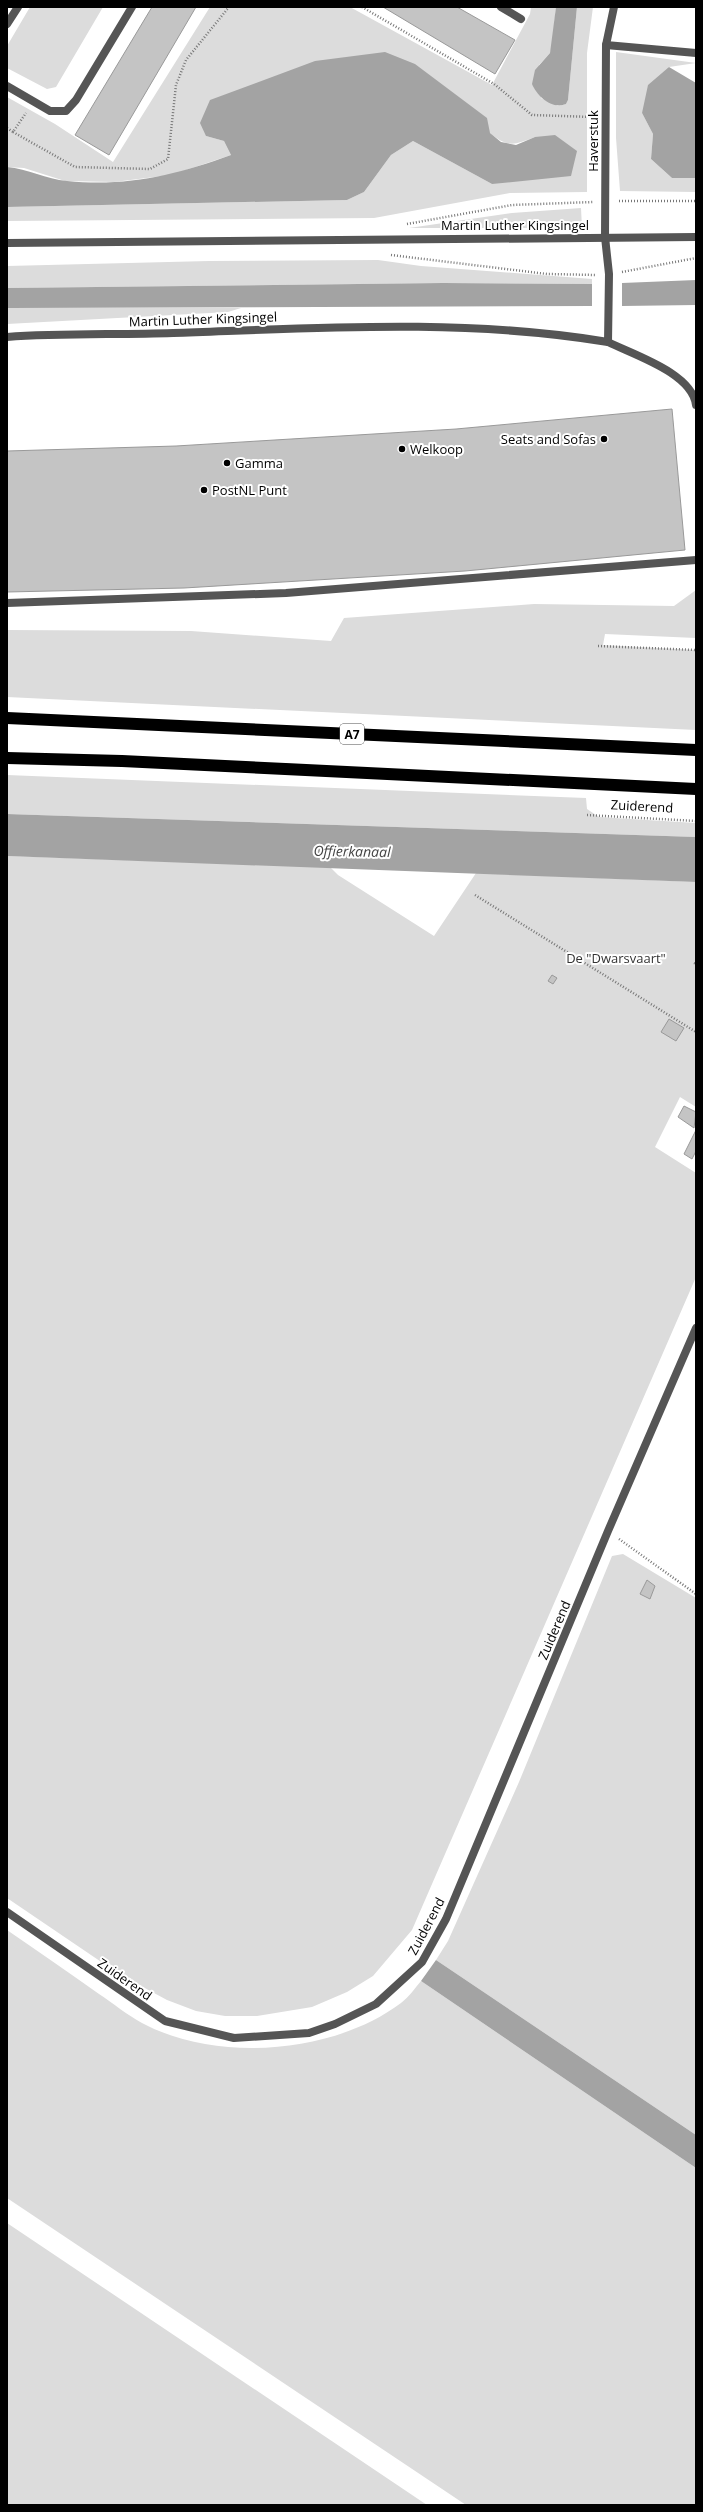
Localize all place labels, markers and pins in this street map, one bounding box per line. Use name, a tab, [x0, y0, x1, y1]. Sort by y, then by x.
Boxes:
place label: Seats and Sofas	[501, 430, 596, 448]
marker: Seats and Sofas	[599, 434, 609, 444]
place label: Welkoop	[410, 440, 463, 458]
marker: Welkoop	[397, 444, 407, 454]
place label: Gamma	[235, 454, 283, 472]
marker: Gamma	[222, 458, 232, 468]
place label: PostNL Punt	[212, 481, 287, 499]
marker: PostNL Punt	[199, 485, 209, 495]

